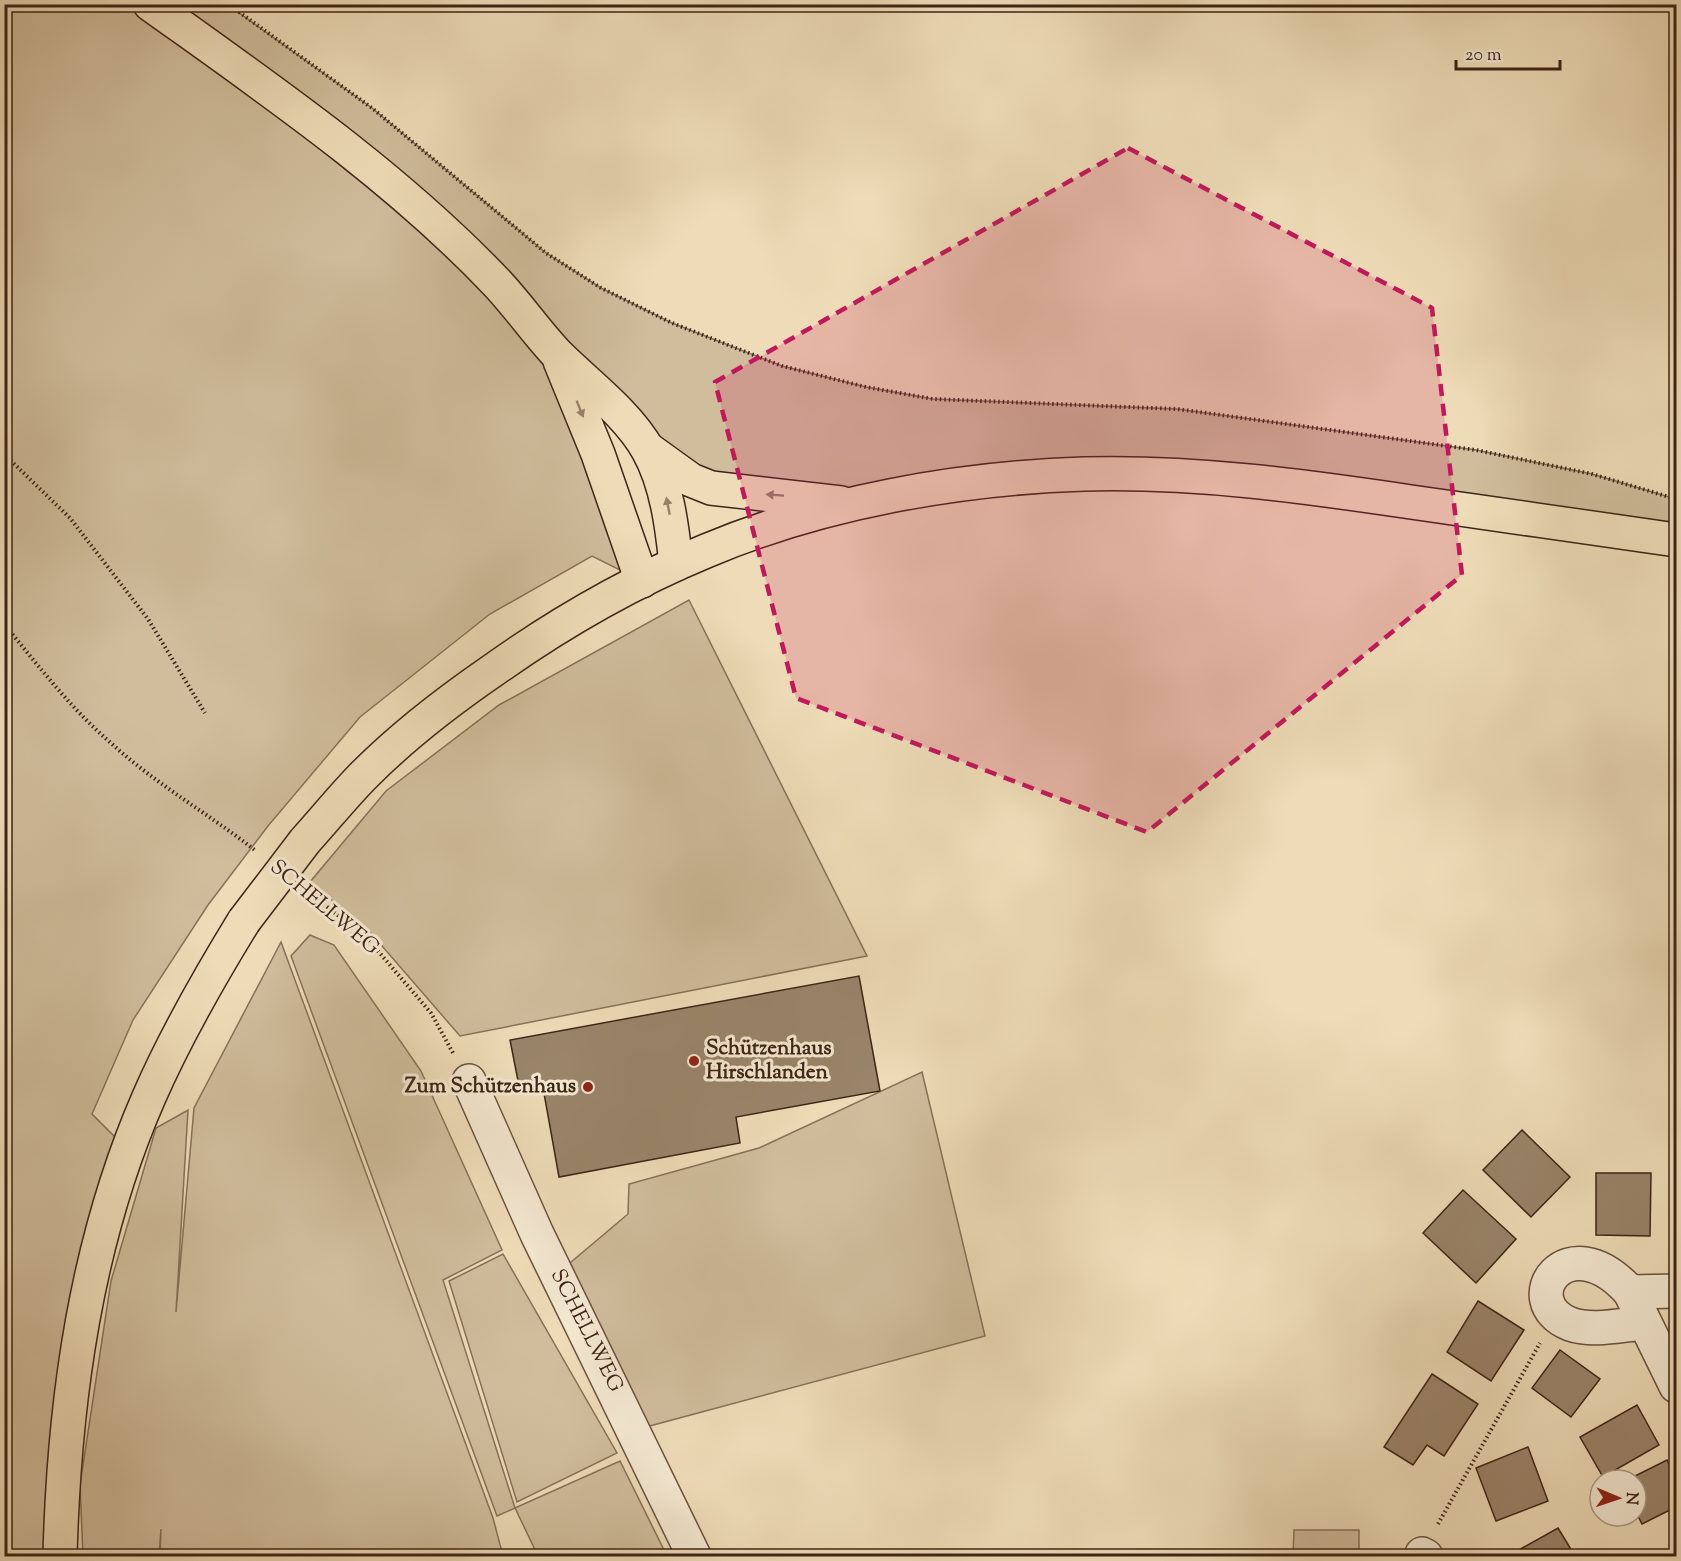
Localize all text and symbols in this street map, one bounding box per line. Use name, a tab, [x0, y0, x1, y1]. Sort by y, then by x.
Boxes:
scale bar	[1456, 33, 1560, 71]
text: 20 m	[1465, 43, 1502, 69]
one-way arrow	[576, 400, 585, 418]
one-way arrow	[766, 491, 785, 500]
one-way arrow	[663, 496, 672, 515]
street label: SCHELLWEG	[263, 853, 385, 963]
place label: Schützenhaus Hirschlanden	[706, 1034, 832, 1088]
marker: Schützenhaus Hirschlanden	[687, 1054, 701, 1068]
place label: Zum Schützenhaus	[405, 1072, 576, 1102]
marker: Zum Schützenhaus	[581, 1080, 595, 1094]
street label: SCHELLWEG	[542, 1264, 630, 1398]
north arrow	[1588, 1468, 1648, 1528]
text: N	[1619, 1492, 1642, 1505]

